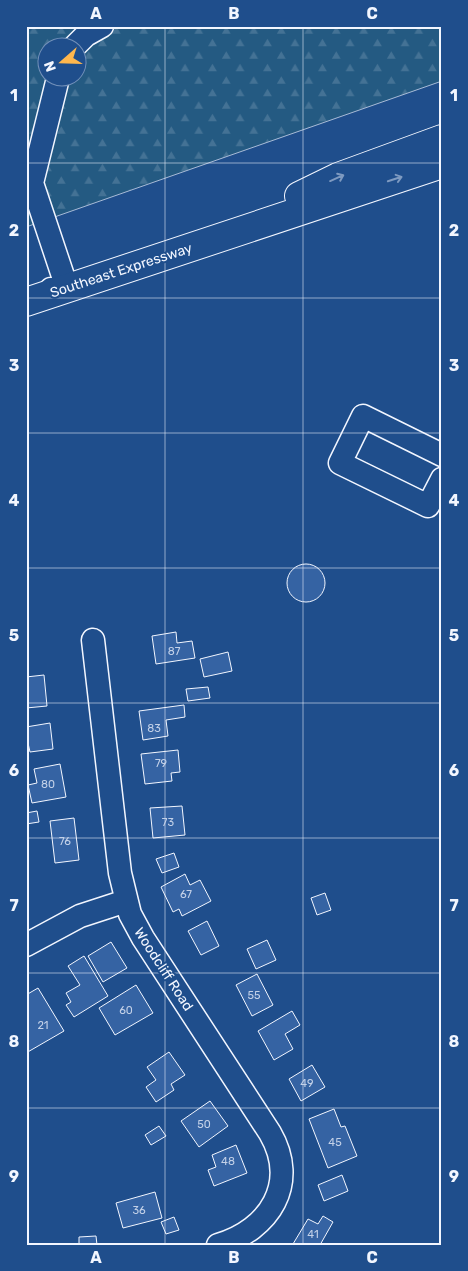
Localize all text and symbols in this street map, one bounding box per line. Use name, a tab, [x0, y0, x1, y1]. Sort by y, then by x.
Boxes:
text: A	[90, 4, 102, 23]
text: B	[228, 4, 240, 23]
text: C	[366, 4, 378, 23]
north arrow	[38, 38, 88, 88]
text: N	[41, 59, 60, 74]
text: 1	[10, 86, 18, 105]
text: 1	[450, 86, 458, 105]
one-way arrow	[329, 172, 344, 182]
one-way arrow	[386, 174, 402, 183]
text: 2	[9, 221, 19, 240]
text: 2	[449, 221, 459, 240]
street label: Southeast Expressway	[48, 239, 195, 302]
text: 3	[9, 356, 19, 375]
text: 3	[449, 356, 459, 375]
text: 4	[9, 491, 20, 510]
text: 4	[449, 491, 460, 510]
text: 5	[9, 626, 19, 645]
text: 5	[449, 626, 459, 645]
house number: 87	[168, 645, 181, 658]
house number: 83	[147, 722, 161, 735]
house number: 79	[155, 757, 167, 770]
text: 6	[9, 761, 19, 780]
text: 6	[449, 761, 459, 780]
house number: 80	[41, 778, 55, 791]
house number: 73	[162, 816, 175, 829]
house number: 76	[59, 835, 71, 848]
house number: 67	[180, 888, 192, 901]
text: 7	[9, 896, 19, 915]
text: 7	[449, 896, 459, 915]
street label: Woodcliff Road	[130, 924, 197, 1014]
house number: 55	[247, 989, 261, 1002]
house number: 60	[119, 1004, 133, 1017]
house number: 21	[37, 1019, 49, 1032]
text: 8	[9, 1032, 20, 1051]
text: 8	[449, 1032, 460, 1051]
house number: 49	[300, 1077, 314, 1090]
house number: 50	[197, 1118, 211, 1131]
house number: 45	[328, 1136, 342, 1149]
house number: 48	[221, 1155, 235, 1168]
text: 9	[9, 1167, 19, 1186]
text: 9	[449, 1167, 459, 1186]
house number: 36	[132, 1204, 146, 1217]
house number: 41	[307, 1228, 319, 1241]
text: A	[90, 1248, 102, 1267]
text: B	[228, 1248, 240, 1267]
text: C	[366, 1248, 378, 1267]

